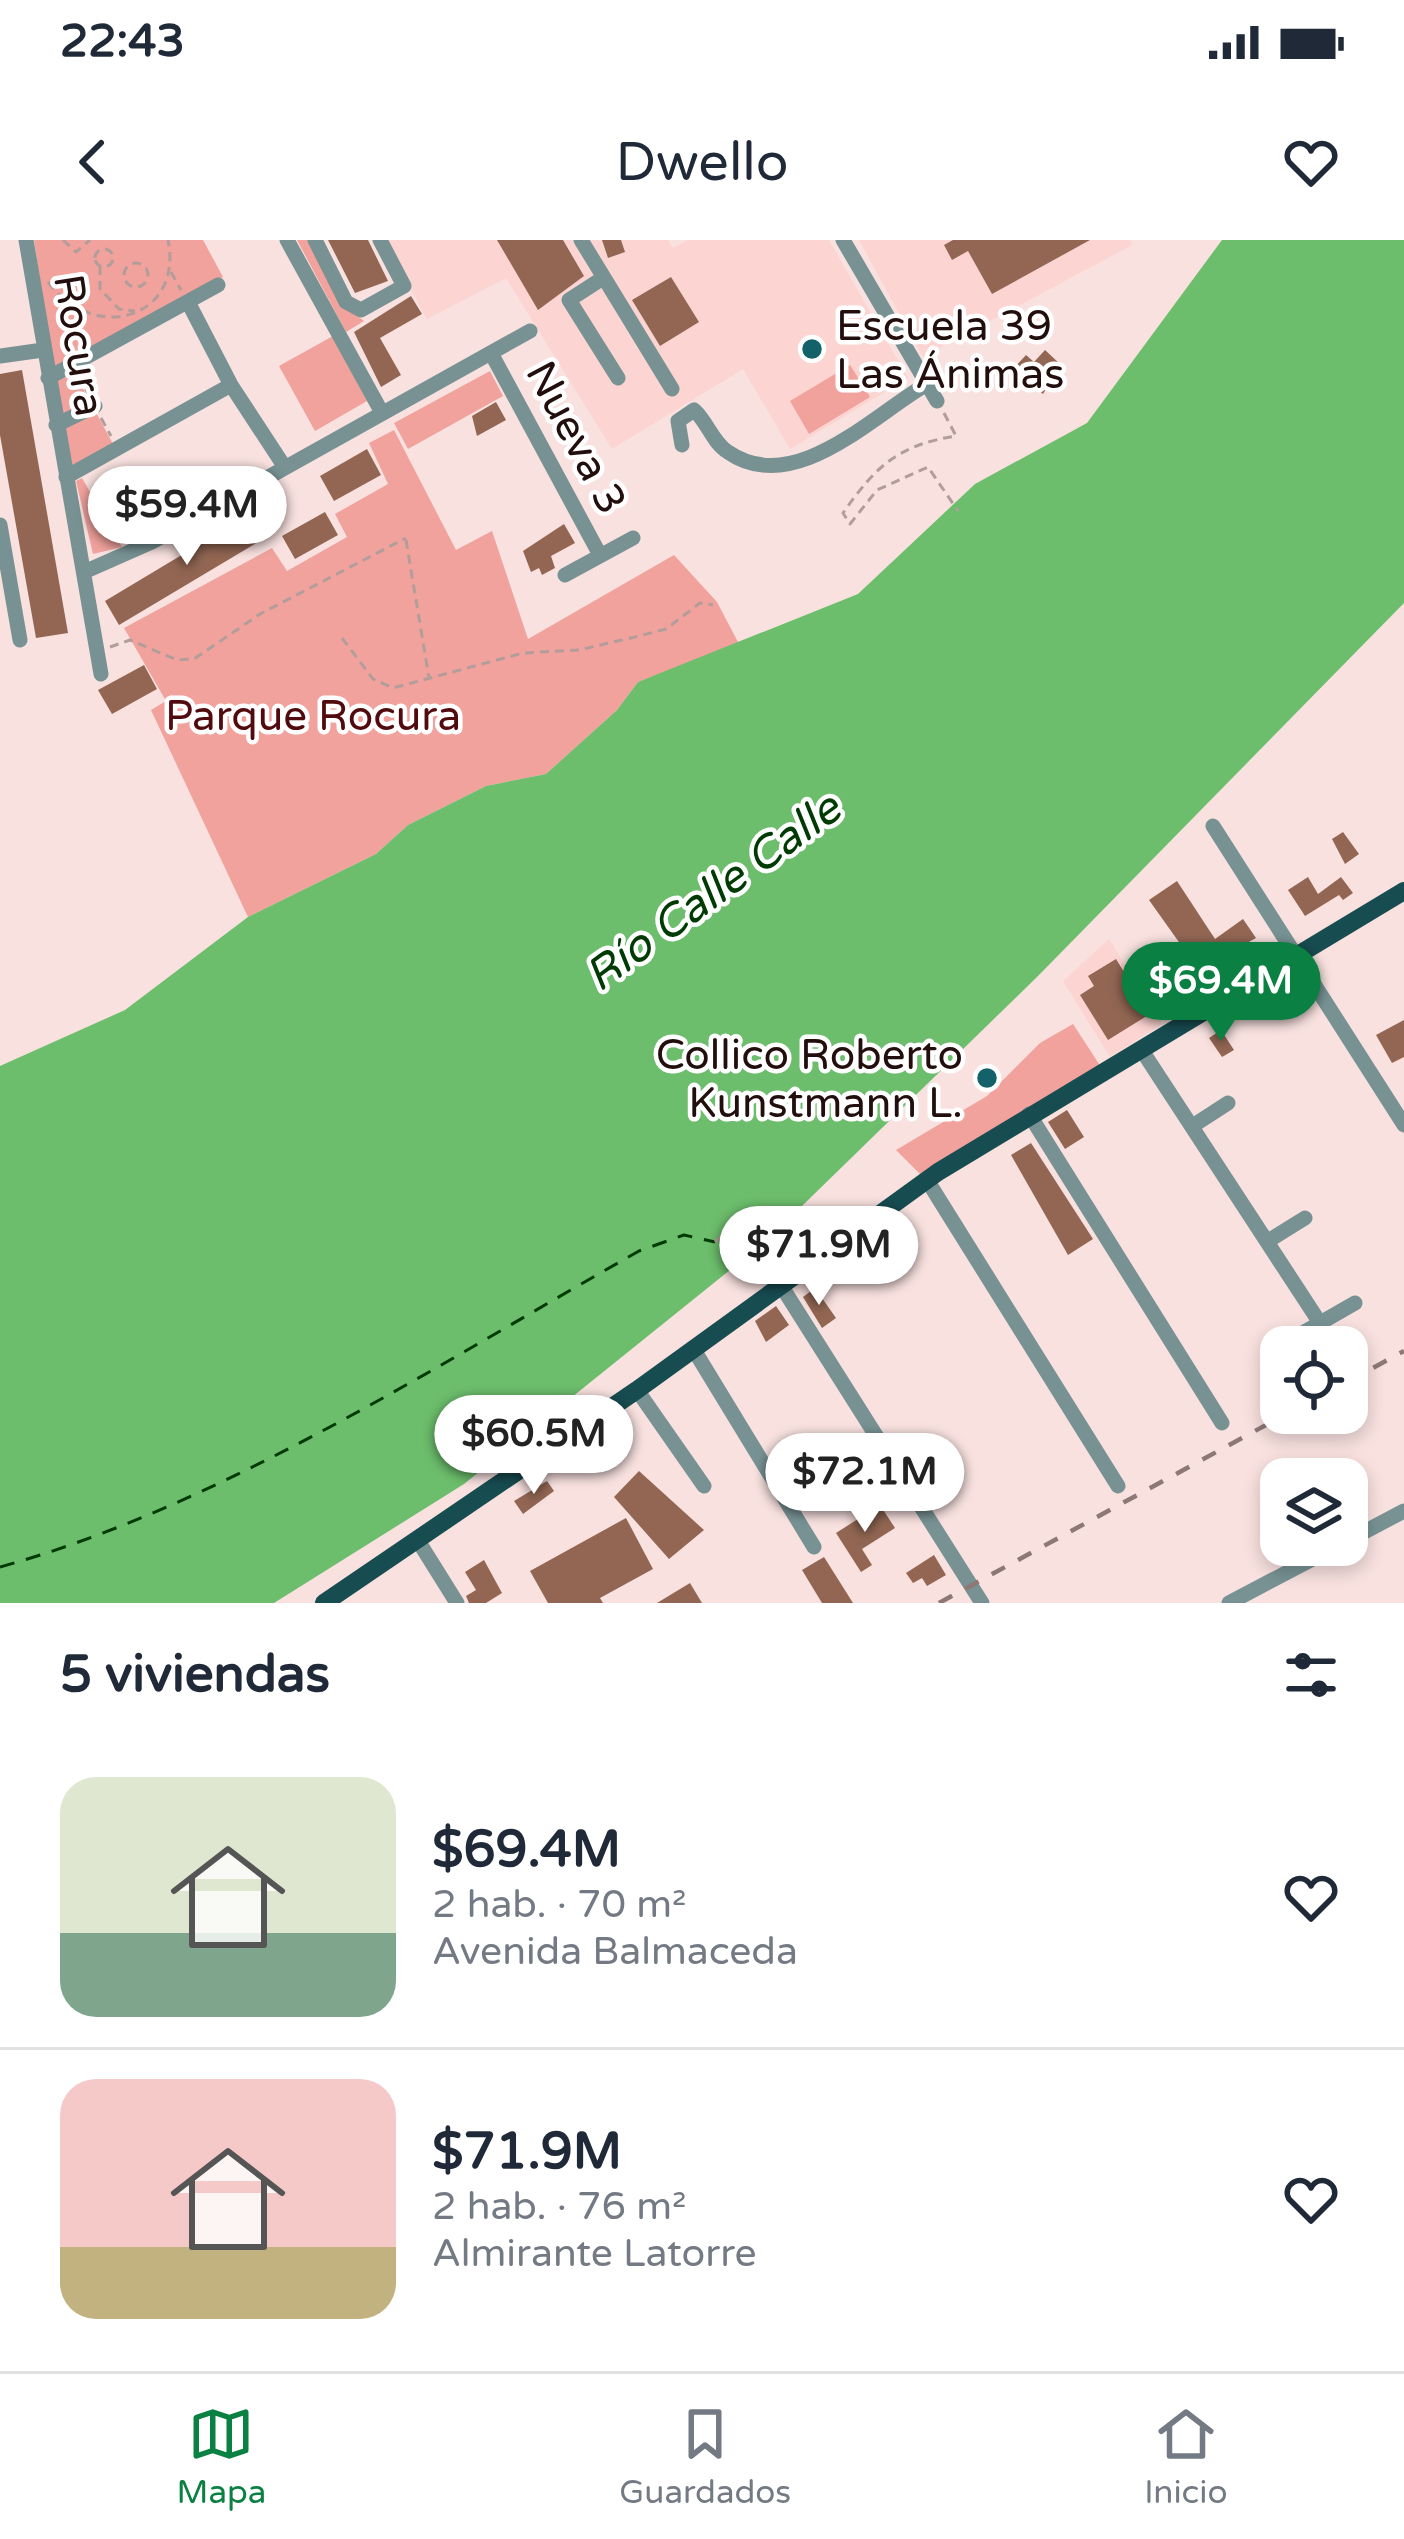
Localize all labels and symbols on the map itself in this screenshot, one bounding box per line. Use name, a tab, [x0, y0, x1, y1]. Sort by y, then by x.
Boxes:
street label: Rocura	[42, 271, 115, 420]
place label: Escuela 39 Las Ánimas	[836, 301, 1064, 400]
marker: Escuela 39 Las Ánimas	[799, 336, 825, 362]
street label: Nueva 3	[514, 353, 637, 523]
pin: $59.4M	[89, 466, 285, 568]
park label: Parque Rocura	[165, 691, 461, 742]
water label: Río Calle Calle	[575, 780, 854, 1003]
pin: $69.4M	[1123, 942, 1319, 1044]
place label: Collico Roberto Kunstmann L.	[656, 1030, 963, 1129]
marker: Collico Roberto Kunstmann L.	[974, 1065, 1000, 1091]
pin: $71.9M	[721, 1206, 917, 1308]
pin: $60.5M	[436, 1395, 632, 1497]
pin: $72.1M	[767, 1433, 963, 1535]

